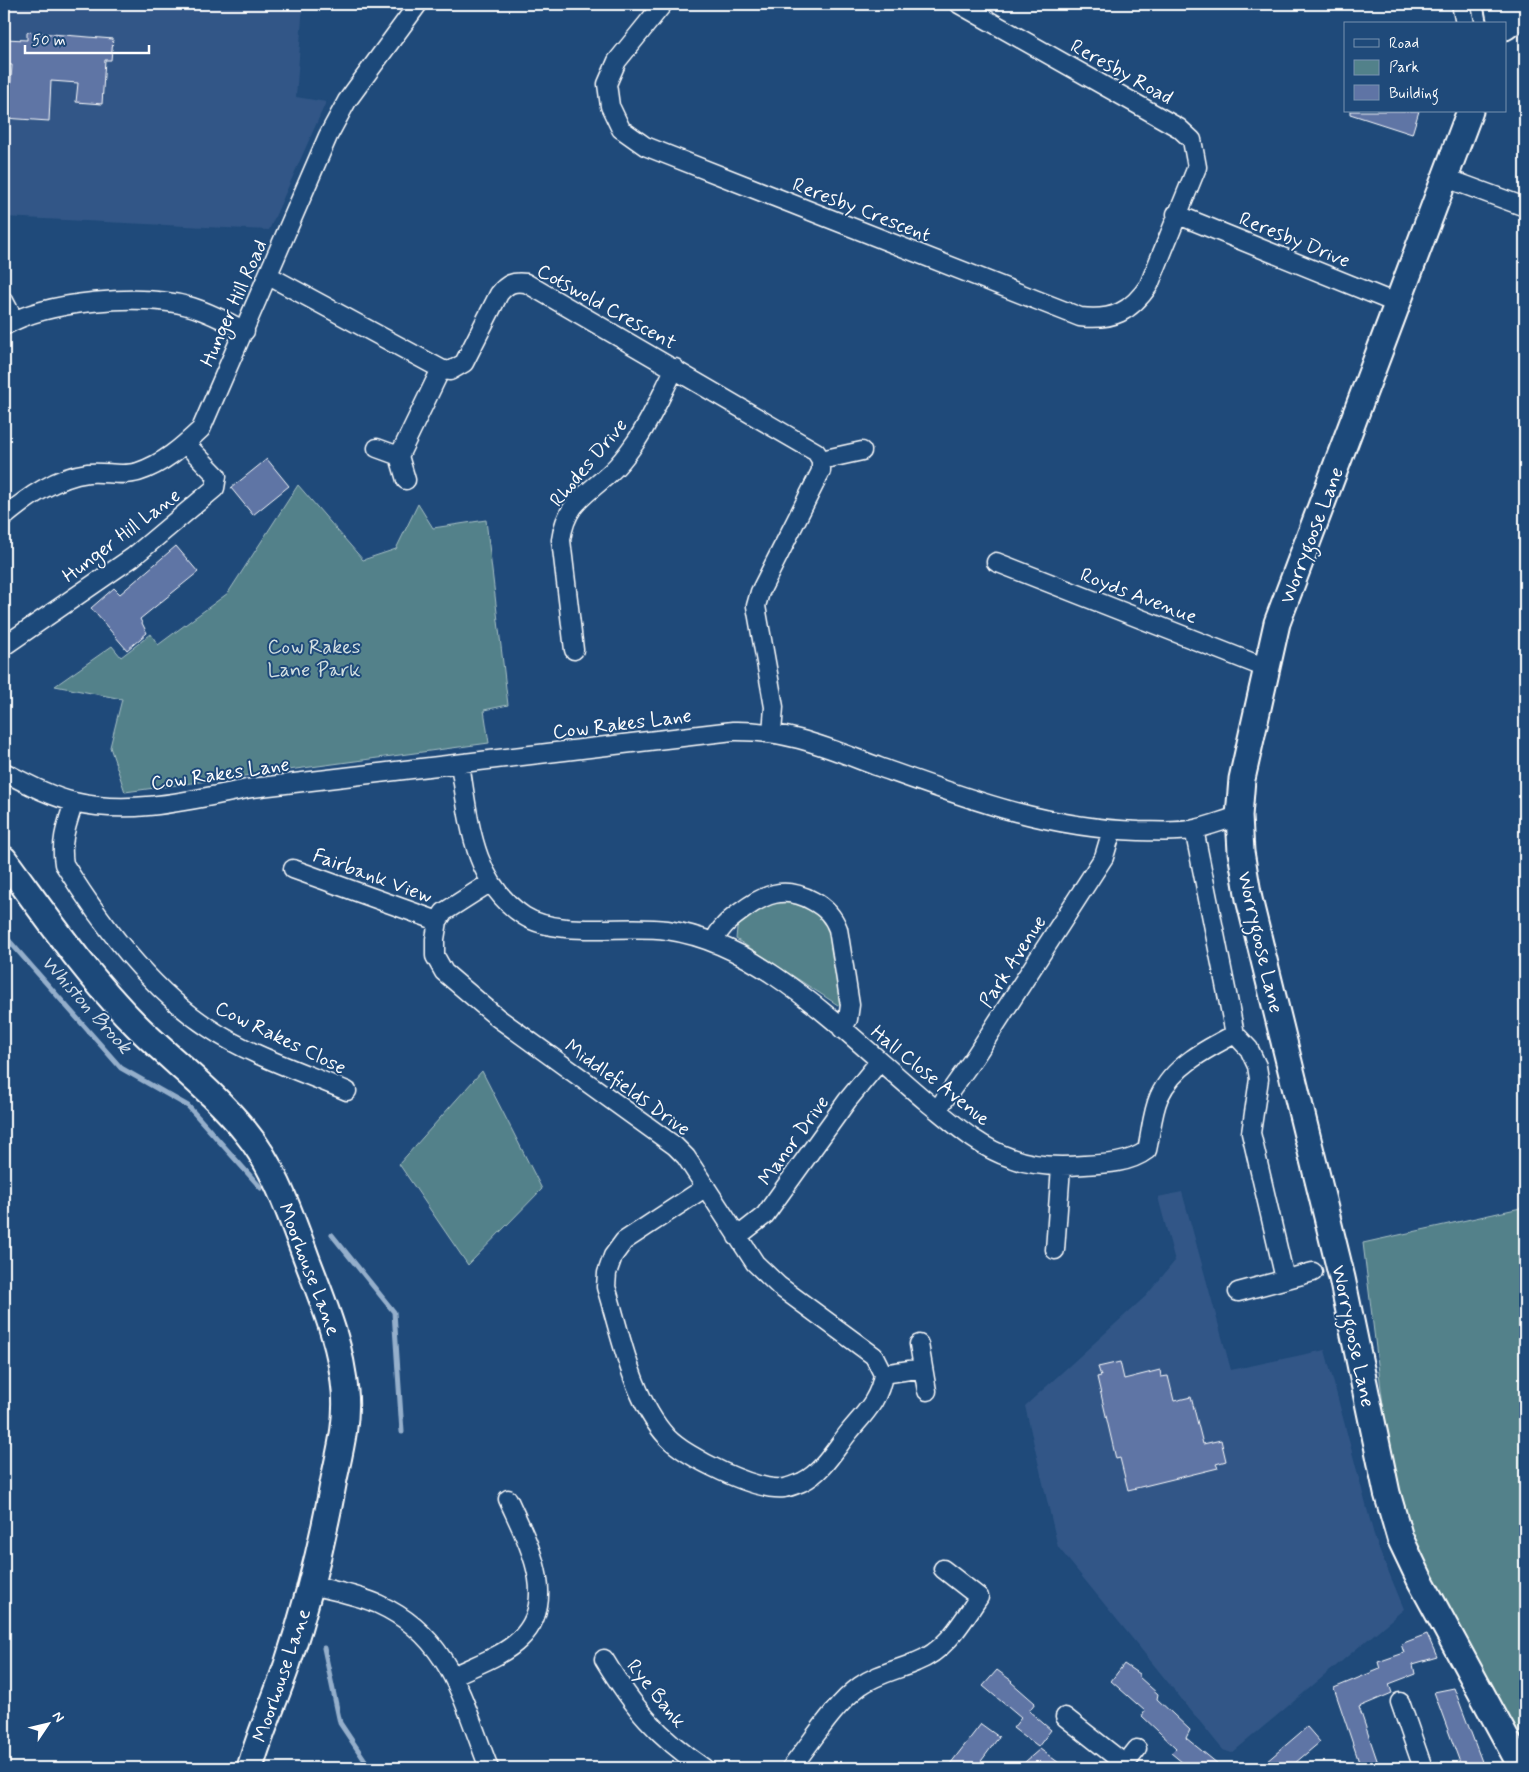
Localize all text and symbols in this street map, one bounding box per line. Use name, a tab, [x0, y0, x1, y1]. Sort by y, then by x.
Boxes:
scale bar	[25, 22, 149, 54]
legend	[1344, 22, 1506, 112]
text: 50 m	[32, 31, 66, 51]
street label: Reresby Road	[1065, 33, 1177, 112]
text: Road	[1389, 34, 1419, 54]
text: Park	[1389, 58, 1419, 78]
text: Building	[1389, 84, 1439, 105]
street label: Reresby Crescent	[788, 172, 934, 249]
street label: Reresby Drive	[1235, 206, 1354, 275]
street label: Hunger Hill Road	[194, 236, 275, 372]
street label: Cotswold Crescent	[532, 258, 681, 357]
street label: Rhodes Drive	[544, 413, 634, 513]
street label: Worrygoose Lane	[1274, 463, 1353, 609]
street label: Hunger Hill Lane	[57, 483, 187, 590]
street label: Royds Avenue	[1076, 562, 1201, 631]
park label: Cow Rakes Lane Park	[267, 634, 361, 684]
street label: Cow Rakes Lane	[551, 703, 693, 746]
street label: Cow Rakes Lane	[149, 751, 291, 798]
street label: Fairbank View	[309, 842, 436, 911]
street label: Worrygoose Lane	[1228, 869, 1289, 1016]
street label: Park Avenue	[973, 910, 1053, 1013]
water label: Whiston Brook	[34, 949, 139, 1061]
street label: Cow Rakes Close	[210, 995, 350, 1082]
street label: Hall Close Avenue	[864, 1019, 996, 1133]
street label: Middlefields Drive	[559, 1033, 695, 1143]
street label: Manor Drive	[752, 1090, 836, 1191]
street label: Moorhouse Lane	[271, 1199, 346, 1340]
street label: Worrygoose Lane	[1322, 1263, 1381, 1410]
street label: Moorhouse Lane	[247, 1605, 318, 1746]
street label: Rye Bank	[620, 1654, 692, 1734]
north arrow	[22, 1700, 72, 1750]
text: N	[48, 1708, 68, 1726]

